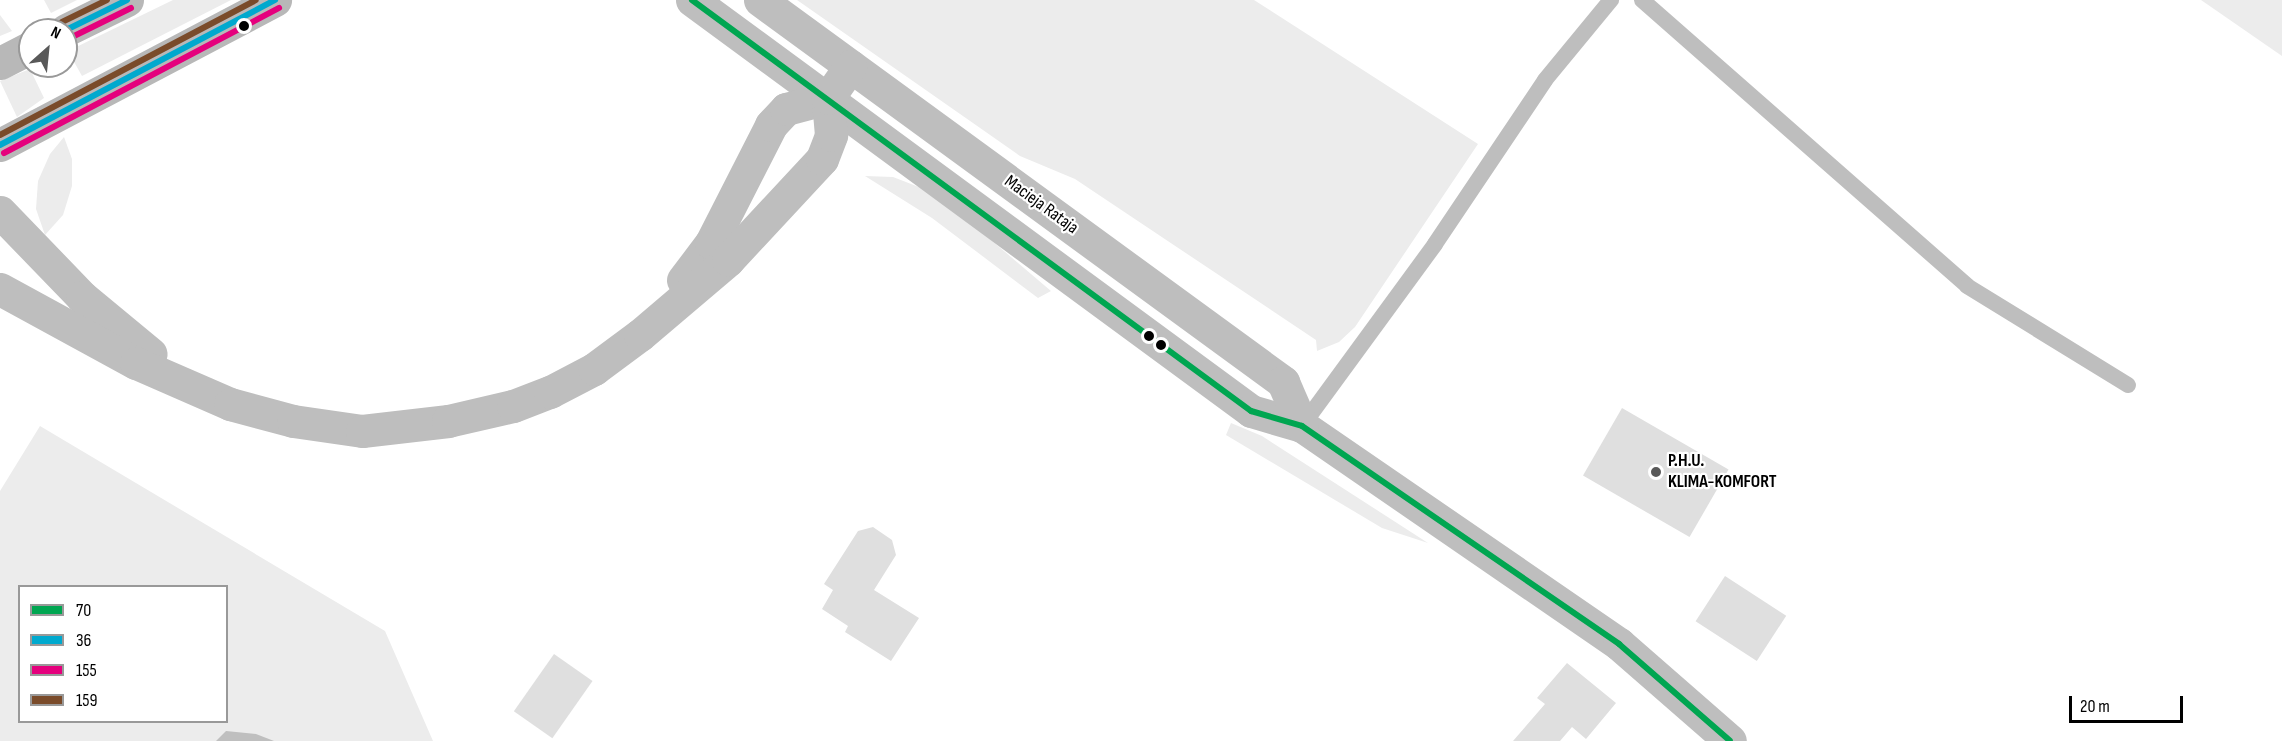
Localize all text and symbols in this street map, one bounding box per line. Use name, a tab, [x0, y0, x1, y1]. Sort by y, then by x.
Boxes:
north arrow	[18, 18, 78, 78]
unlabelled marker	[238, 20, 250, 32]
text: N	[47, 23, 64, 44]
street label: Macieja Rataja	[1000, 171, 1082, 239]
unlabelled marker	[1143, 330, 1155, 342]
unlabelled marker	[1155, 339, 1167, 351]
place label: P.H.U. KLIMA-KOMFORT	[1668, 451, 1777, 494]
marker: P.H.U. KLIMA-KOMFORT	[1649, 465, 1663, 479]
legend	[18, 585, 228, 723]
text: 70	[76, 600, 91, 621]
text: 36	[76, 630, 91, 651]
text: 155	[76, 660, 97, 681]
scale bar	[2072, 684, 2186, 722]
text: 159	[76, 690, 98, 711]
text: 20 m	[2080, 696, 2110, 717]

